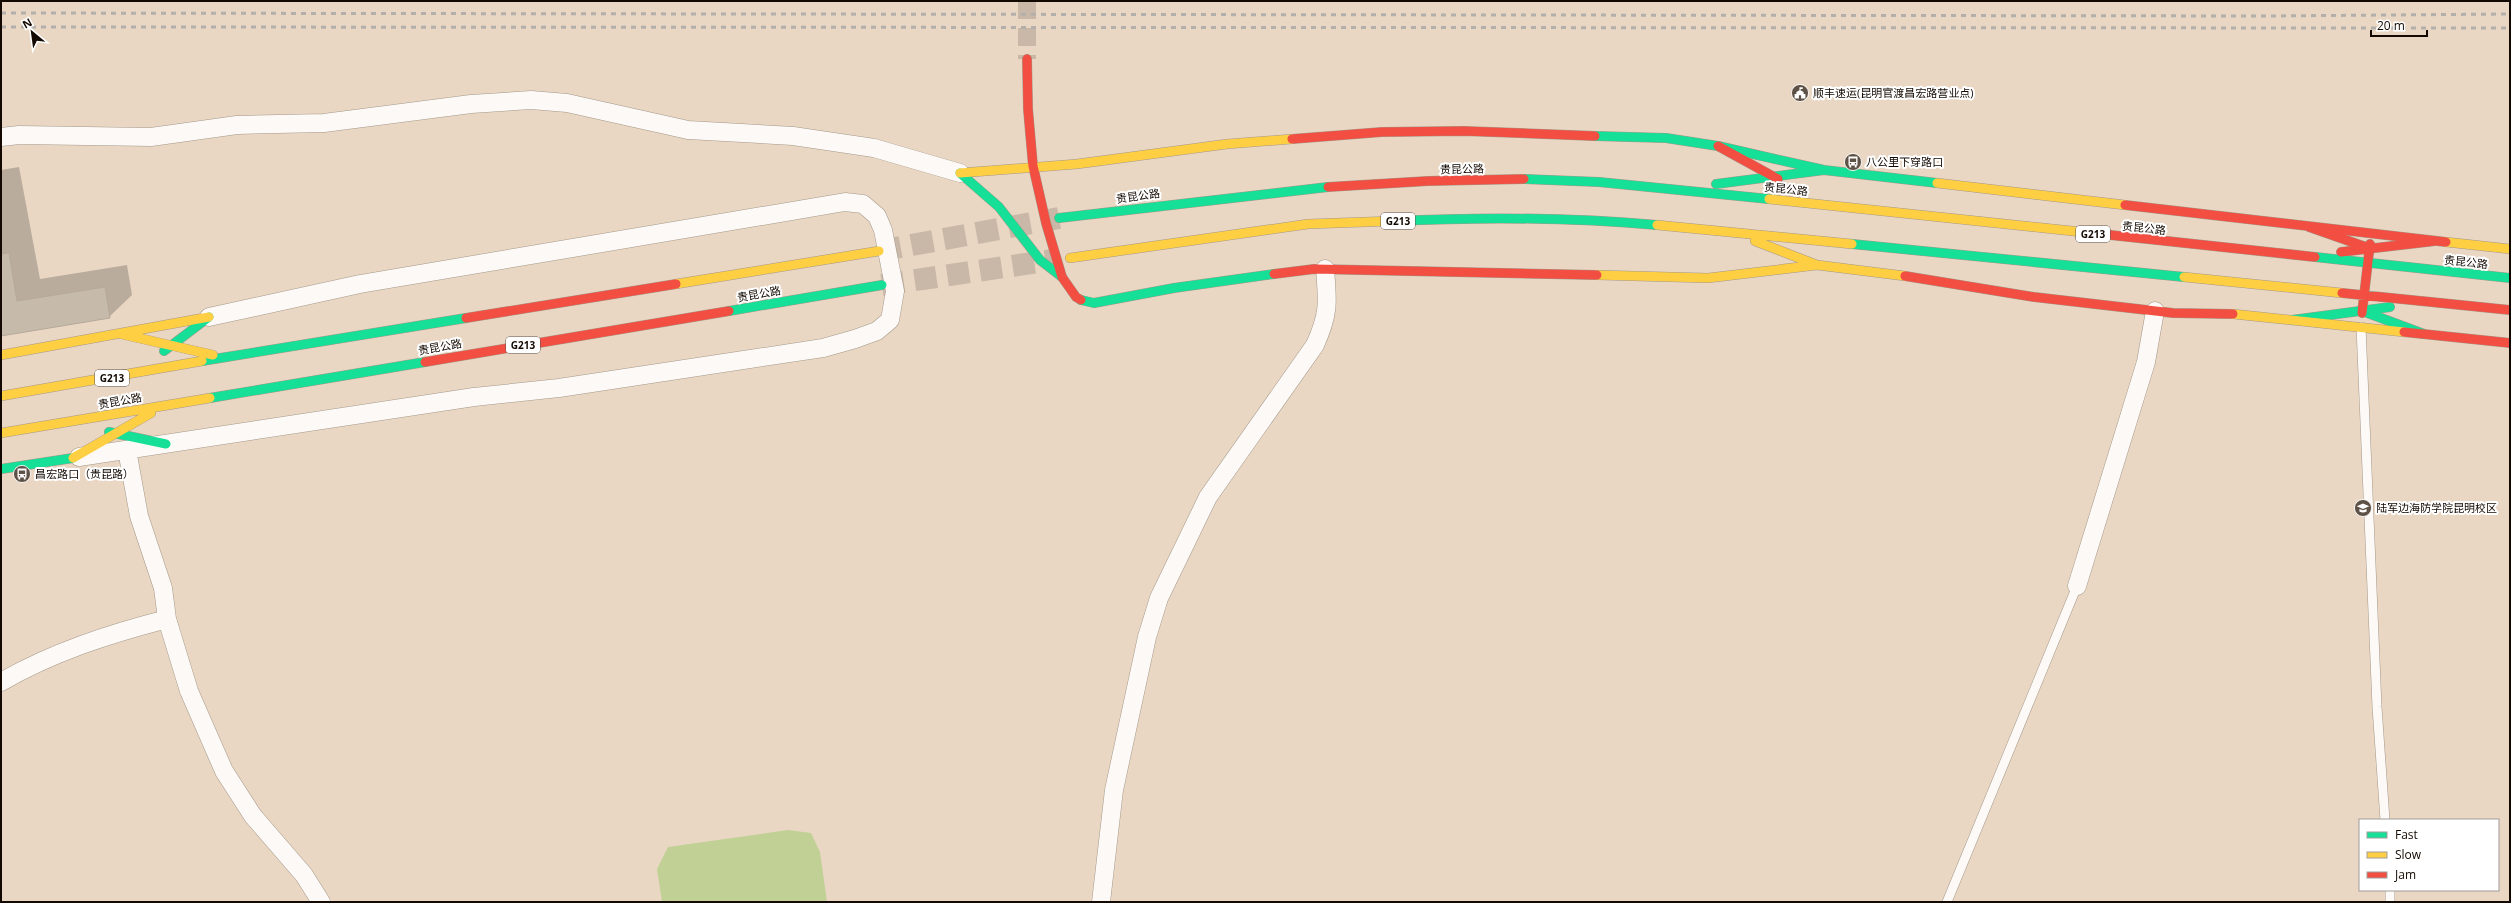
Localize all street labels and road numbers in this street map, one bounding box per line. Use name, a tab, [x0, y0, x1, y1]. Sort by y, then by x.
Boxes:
street label: 贵昆公路	[1440, 161, 1484, 176]
street label: 贵昆公路	[1763, 179, 1809, 198]
street label: 贵昆公路	[1115, 185, 1161, 206]
road number: G213	[1381, 213, 1415, 229]
street label: 贵昆公路	[2121, 218, 2167, 237]
road number: G213	[2076, 226, 2110, 242]
street label: 贵昆公路	[2443, 252, 2489, 271]
street label: 贵昆公路	[736, 282, 782, 305]
street label: 贵昆公路	[417, 335, 463, 358]
road number: G213	[506, 337, 540, 353]
road number: G213	[95, 370, 129, 386]
street label: 贵昆公路	[97, 389, 143, 412]

